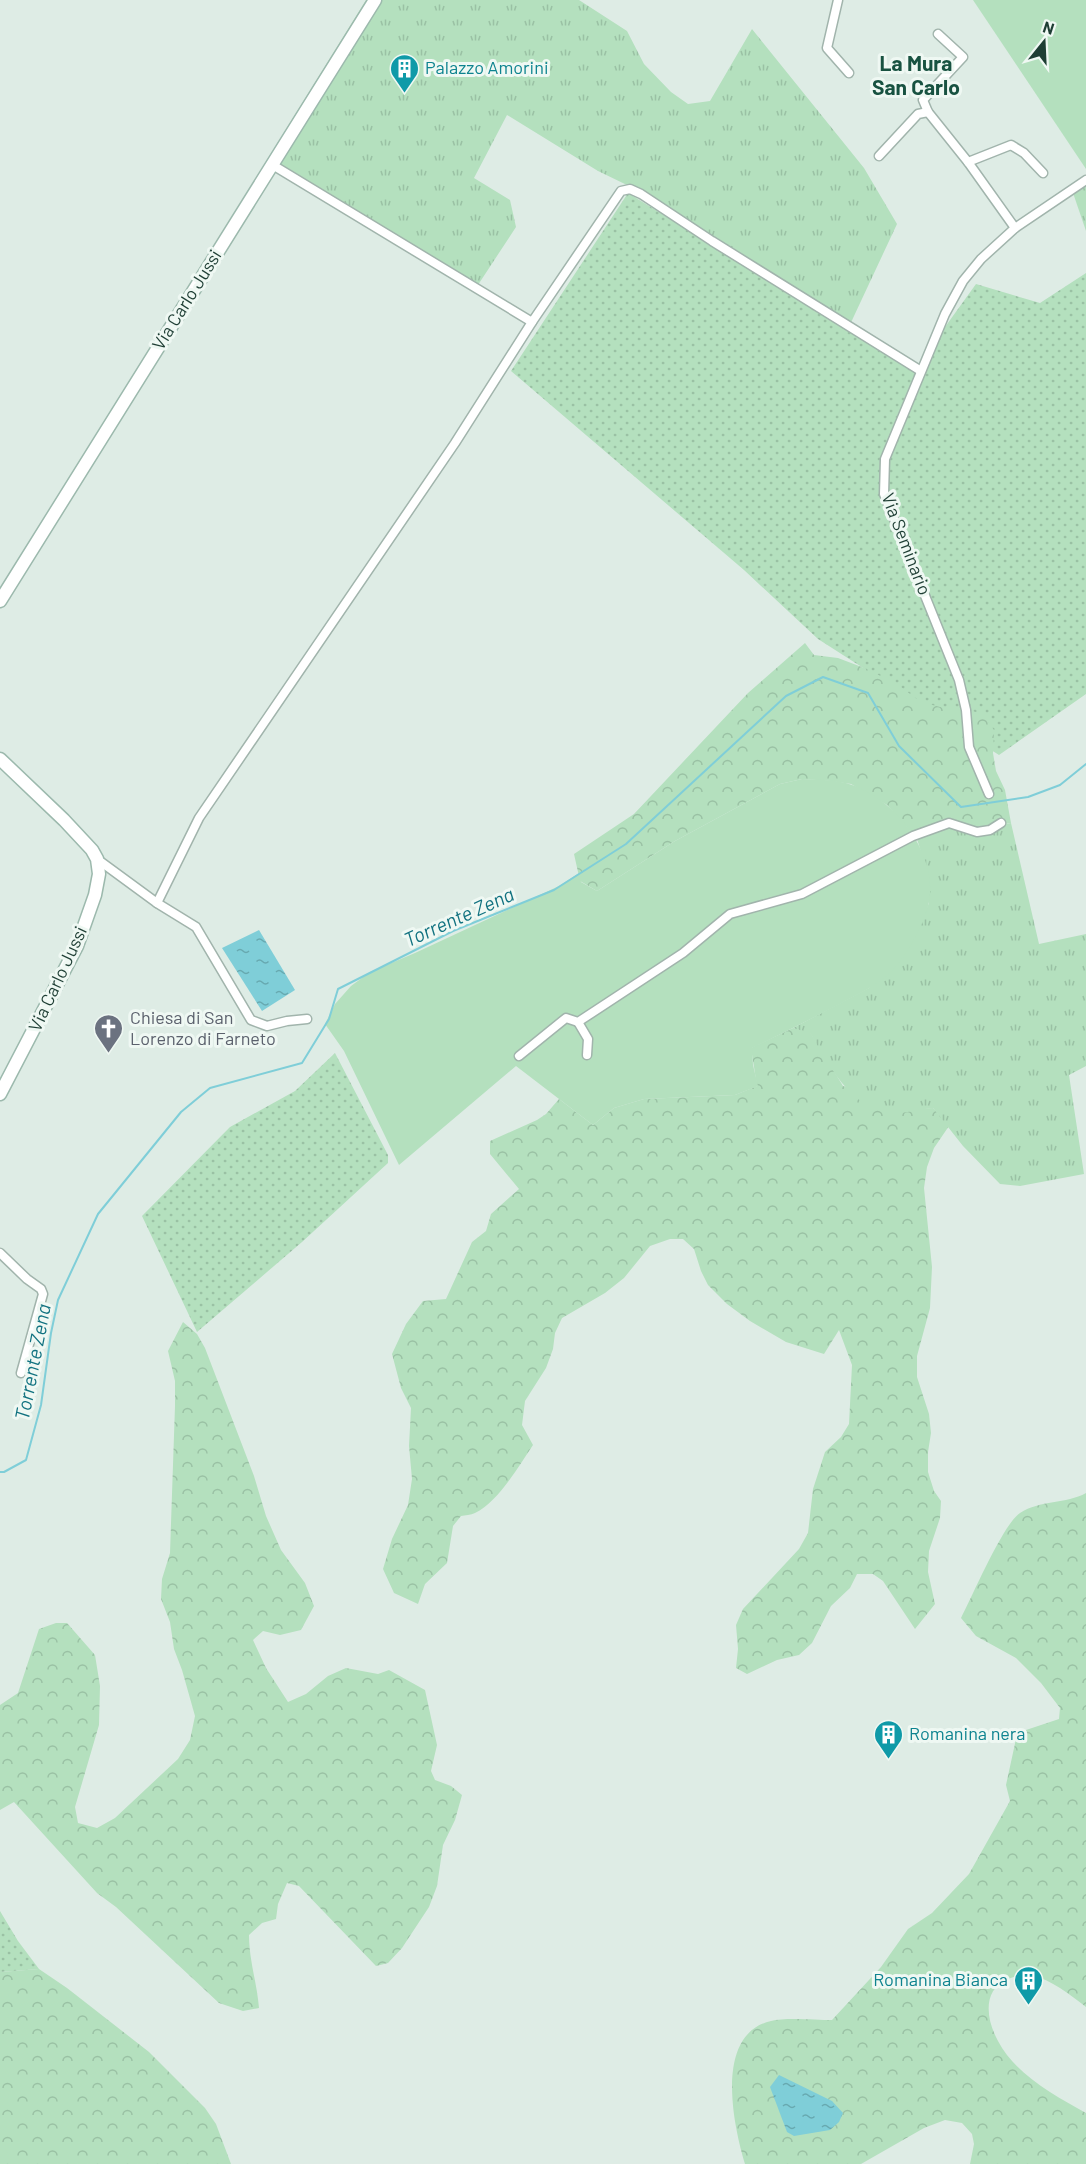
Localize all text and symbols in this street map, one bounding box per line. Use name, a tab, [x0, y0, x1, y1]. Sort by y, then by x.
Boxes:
north arrow	[1014, 12, 1074, 72]
text: N	[1041, 17, 1057, 38]
district label: La Mura San Carlo	[872, 50, 960, 99]
building icon: Palazzo Amorini	[388, 52, 420, 94]
place label: Palazzo Amorini	[425, 56, 549, 78]
street label: Via Carlo Jussi	[147, 245, 226, 354]
street label: Via Seminario	[877, 490, 936, 598]
water label: Torrente Zena	[400, 881, 517, 951]
street label: Via Carlo Jussi	[23, 922, 91, 1035]
place label: Chiesa di San Lorenzo di Farneto	[130, 1006, 276, 1049]
church icon: Chiesa di San Lorenzo di Farneto	[93, 1012, 125, 1054]
water label: Torrente Zena	[9, 1302, 55, 1422]
building icon: Romanina nera	[872, 1718, 904, 1760]
place label: Romanina nera	[909, 1722, 1026, 1744]
building icon: Romanina Bianca	[1013, 1964, 1045, 2006]
place label: Romanina Bianca	[873, 1968, 1008, 1990]

